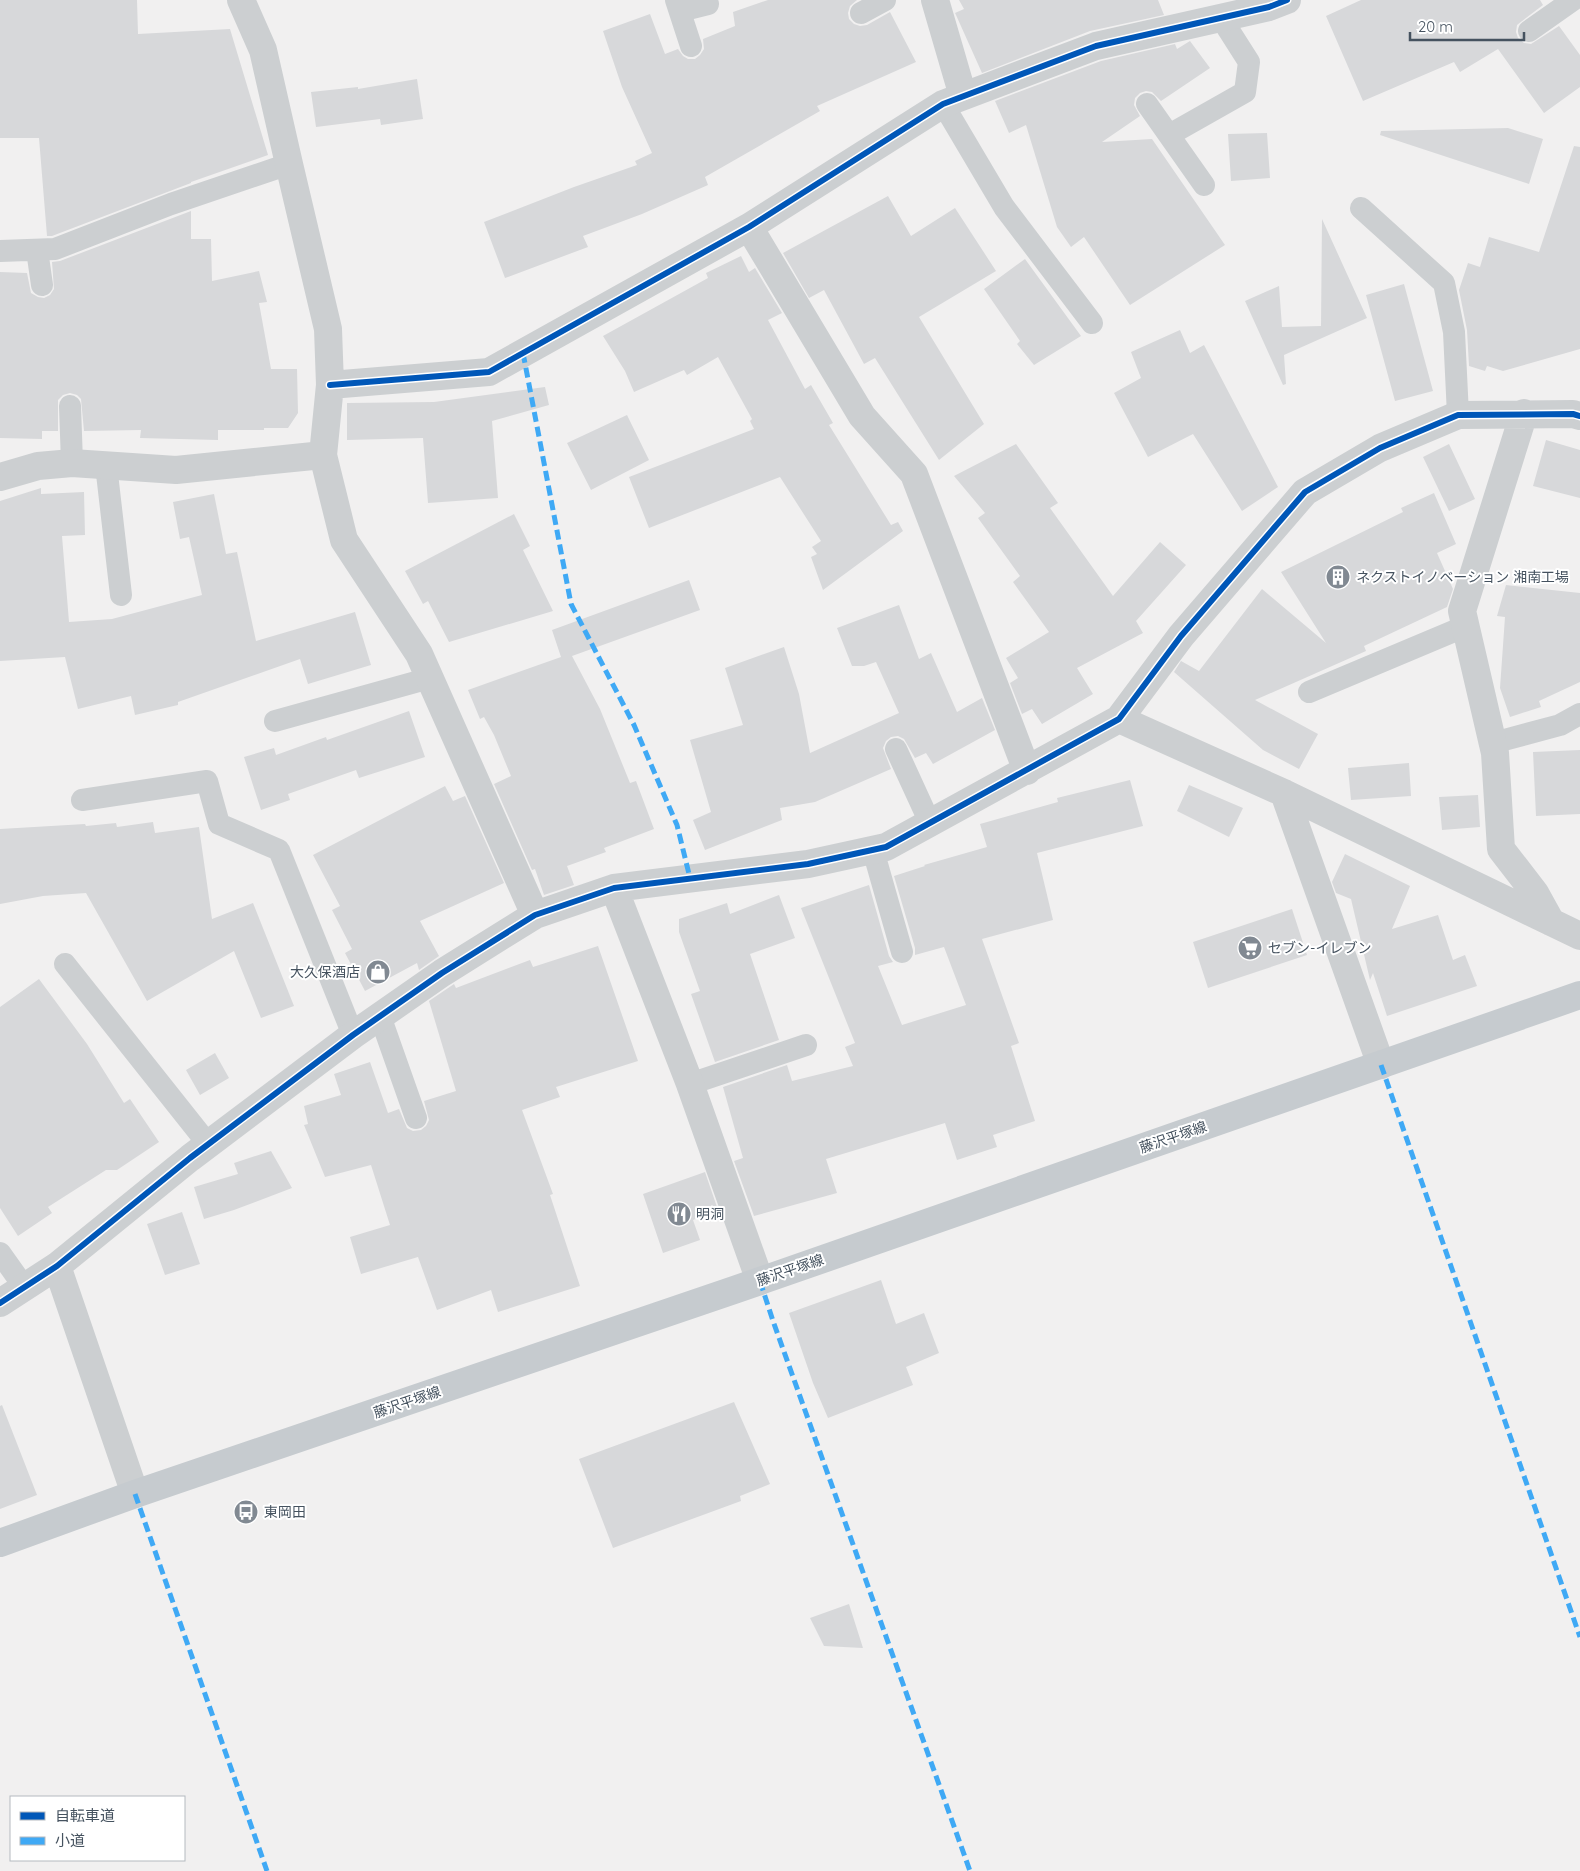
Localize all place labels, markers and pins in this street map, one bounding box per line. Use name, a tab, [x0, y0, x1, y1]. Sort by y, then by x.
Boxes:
building icon: ネクストイノベーション 湘南工場	[1325, 564, 1351, 590]
place label: ネクストイノベーション 湘南工場	[1356, 568, 1569, 586]
supermarket icon: セブン-イレブン	[1237, 935, 1263, 961]
place label: セブン-イレブン	[1268, 939, 1371, 957]
shop icon: 大久保酒店	[365, 959, 391, 985]
place label: 大久保酒店	[290, 963, 360, 981]
restaurant icon: 明洞	[666, 1201, 692, 1227]
place label: 明洞	[696, 1205, 724, 1223]
bus stop icon: 東岡田	[233, 1499, 259, 1525]
place label: 東岡田	[264, 1503, 306, 1521]

